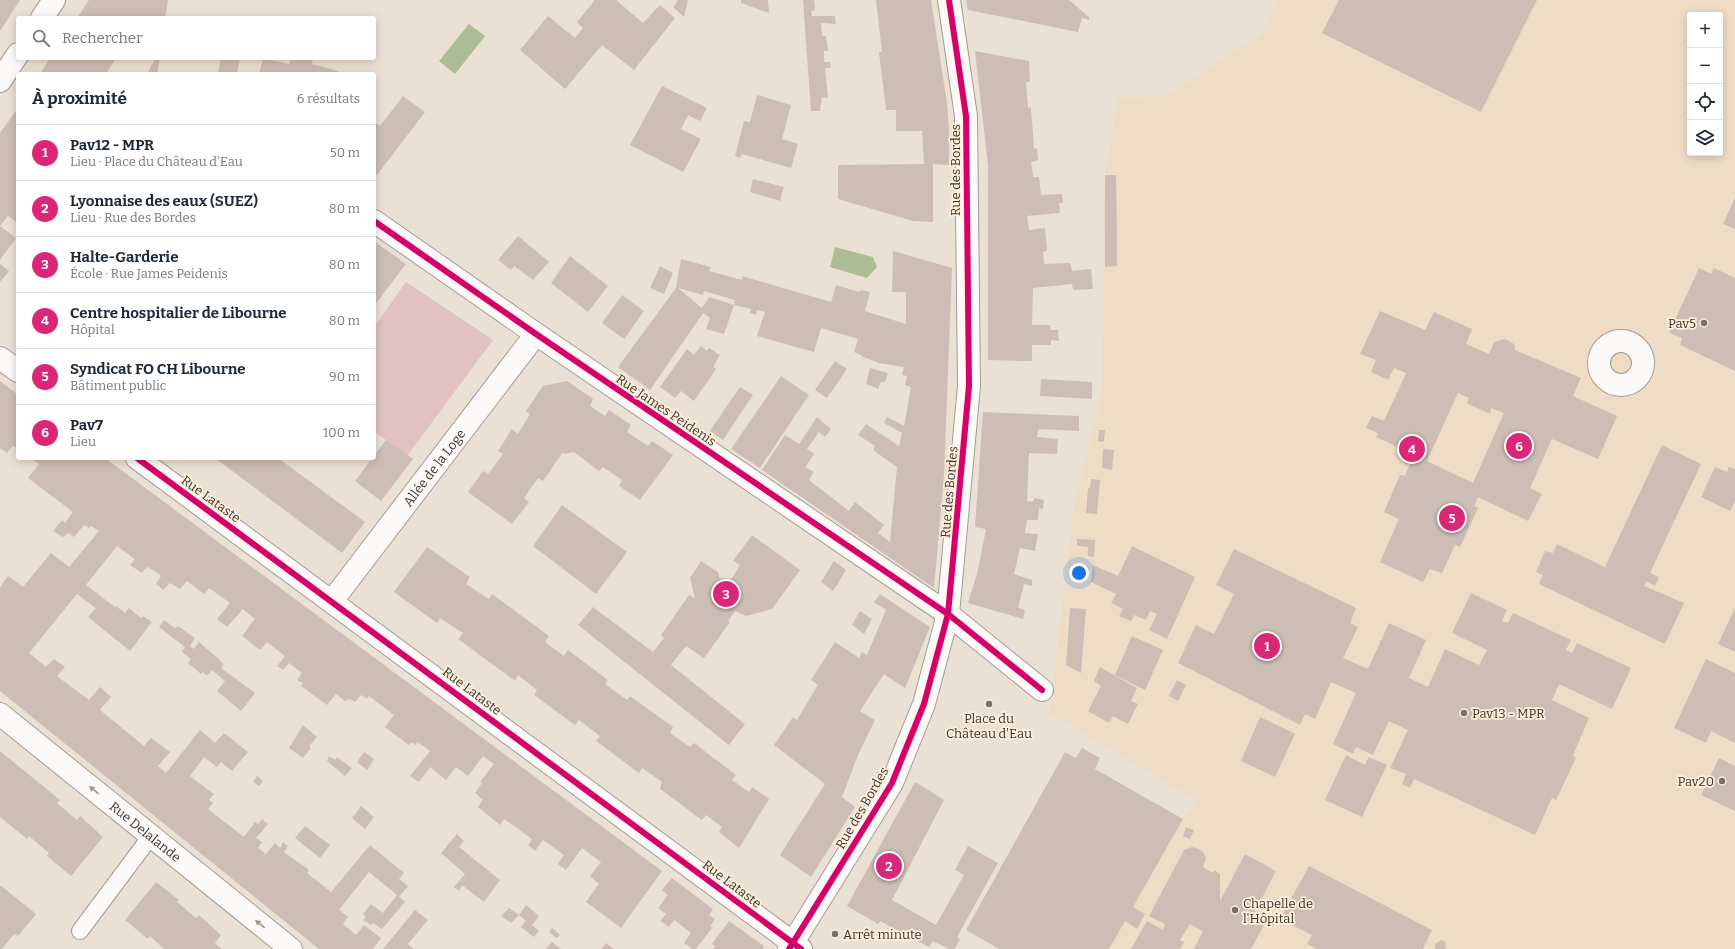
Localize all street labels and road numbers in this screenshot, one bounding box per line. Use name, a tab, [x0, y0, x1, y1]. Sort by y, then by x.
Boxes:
street label: Rue des Bordes	[948, 124, 963, 216]
street label: Rue James Peidenis	[613, 371, 719, 449]
street label: Allée de la Loge	[400, 426, 468, 509]
street label: Rue des Bordes	[938, 446, 960, 538]
street label: Rue Lataste	[178, 472, 244, 526]
street label: Rue Lataste	[440, 664, 504, 718]
street label: Rue des Bordes	[833, 764, 891, 852]
street label: Rue Delalande	[107, 798, 184, 865]
street label: Rue Lataste	[700, 857, 764, 911]

